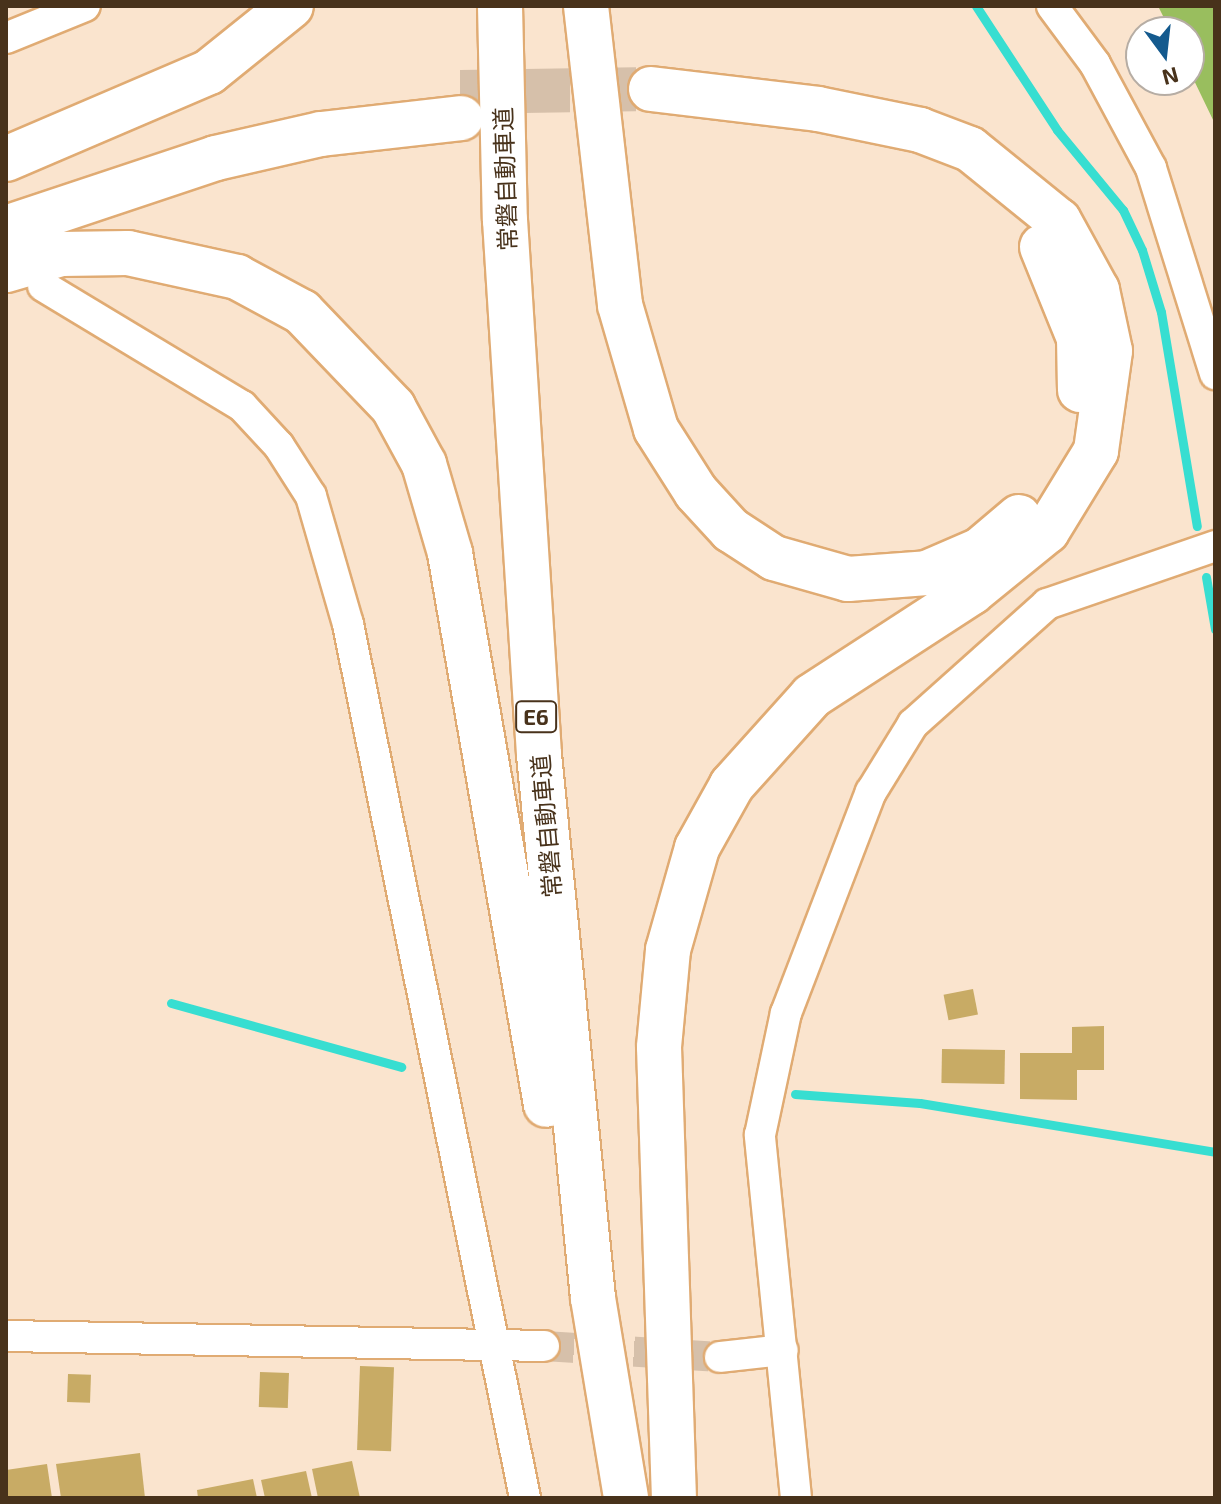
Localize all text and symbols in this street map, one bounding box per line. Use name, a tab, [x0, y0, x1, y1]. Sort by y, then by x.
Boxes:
north arrow	[1125, 16, 1205, 96]
text: N	[1160, 63, 1182, 92]
street label: 常磐自動車道	[488, 107, 522, 251]
road number: E6	[514, 699, 558, 735]
street label: 常磐自動車道	[525, 753, 567, 899]

